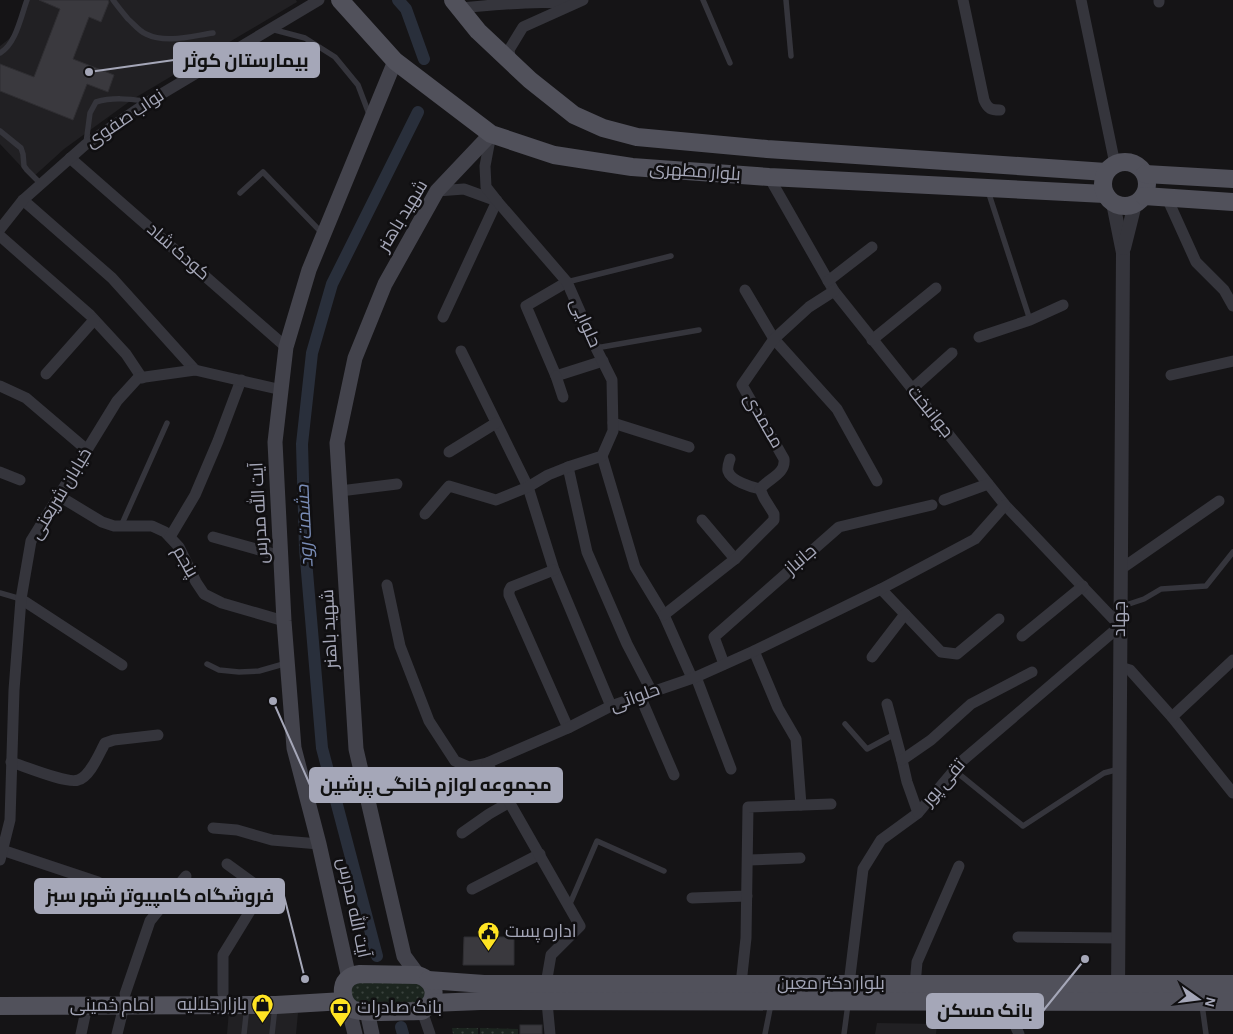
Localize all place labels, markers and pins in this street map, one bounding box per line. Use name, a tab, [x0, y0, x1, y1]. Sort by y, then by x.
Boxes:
callout: بیمارستان کوثر	[174, 43, 319, 77]
callout: مجموعه لوازم خانگی پرشین	[310, 768, 562, 802]
callout: فروشگاه کامپیوتر شهر سبز	[35, 879, 284, 913]
public building icon: اداره پست	[477, 920, 501, 951]
place label: اداره پست	[505, 923, 577, 943]
shop icon: بازار جلالیه	[251, 993, 275, 1024]
callout: بانک مسکن	[927, 994, 1043, 1028]
place label: بازار جلالیه	[177, 996, 247, 1015]
bank icon: بانک صادرات	[329, 996, 353, 1027]
place label: بانک صادرات	[357, 999, 442, 1018]

